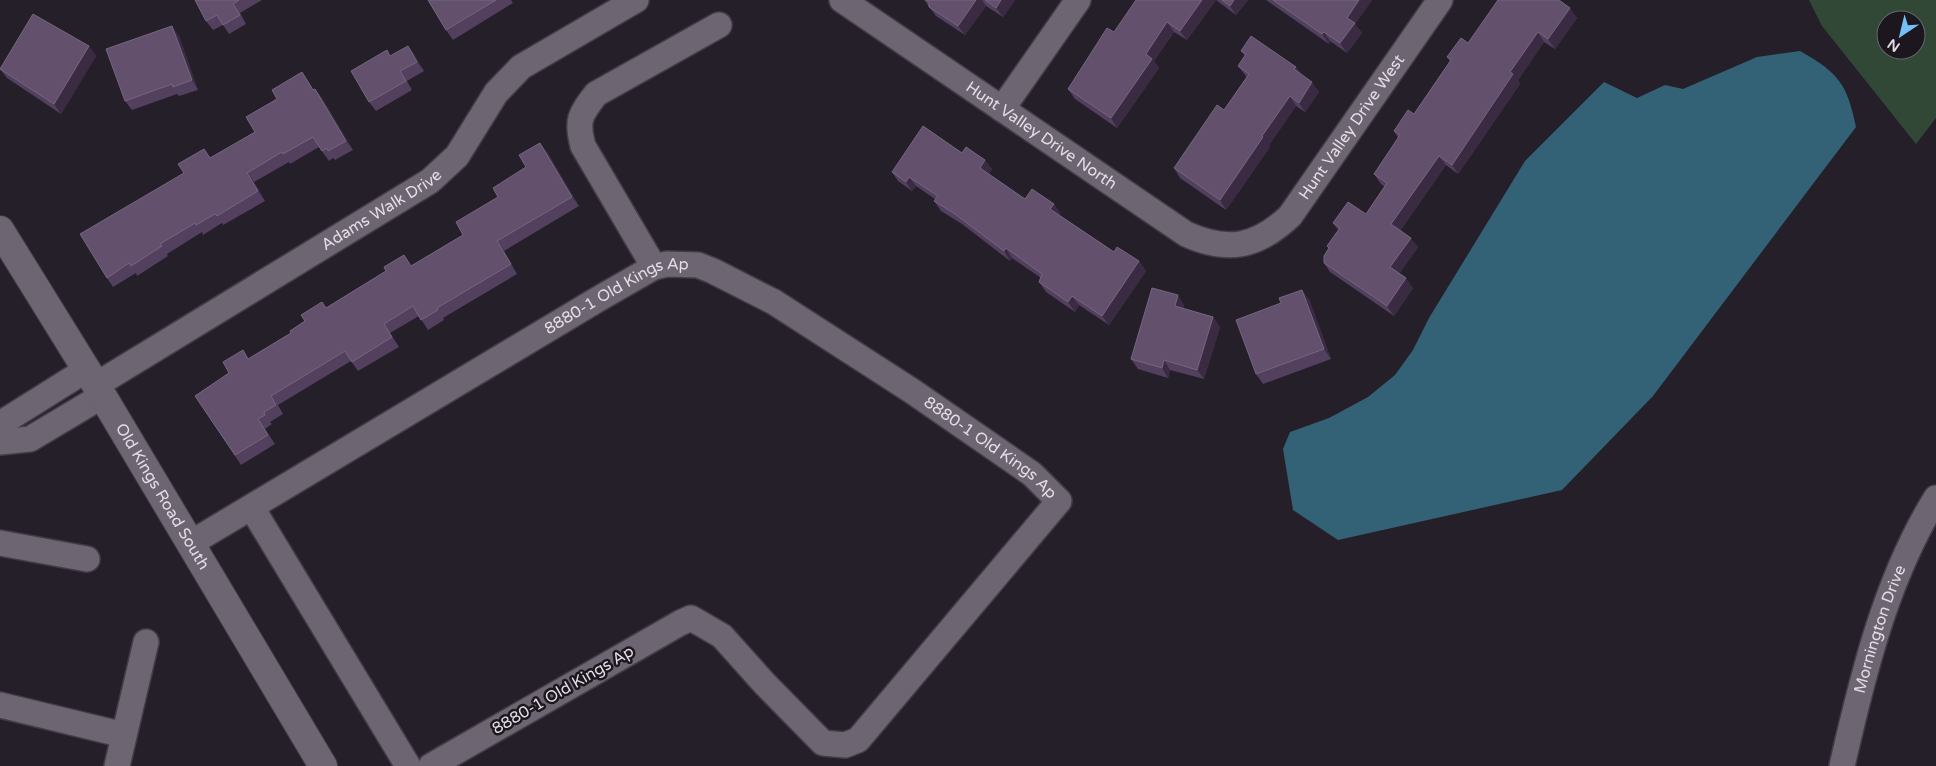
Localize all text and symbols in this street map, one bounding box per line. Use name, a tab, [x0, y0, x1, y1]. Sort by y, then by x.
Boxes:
north arrow	[1876, 10, 1926, 60]
text: N	[1884, 35, 1903, 55]
street label: Hunt Valley Drive West	[1294, 51, 1409, 204]
street label: Hunt Valley Drive North	[962, 77, 1121, 194]
street label: Adams Walk Drive	[318, 165, 446, 255]
street label: 8880-1 Old Kings Ap	[541, 254, 689, 339]
street label: 8880-1 Old Kings Ap	[920, 392, 1061, 503]
street label: Old Kings Road South	[111, 419, 214, 573]
street label: Mornington Drive	[1850, 562, 1910, 696]
street label: 8880-1 Old Kings Ap	[489, 641, 637, 739]

